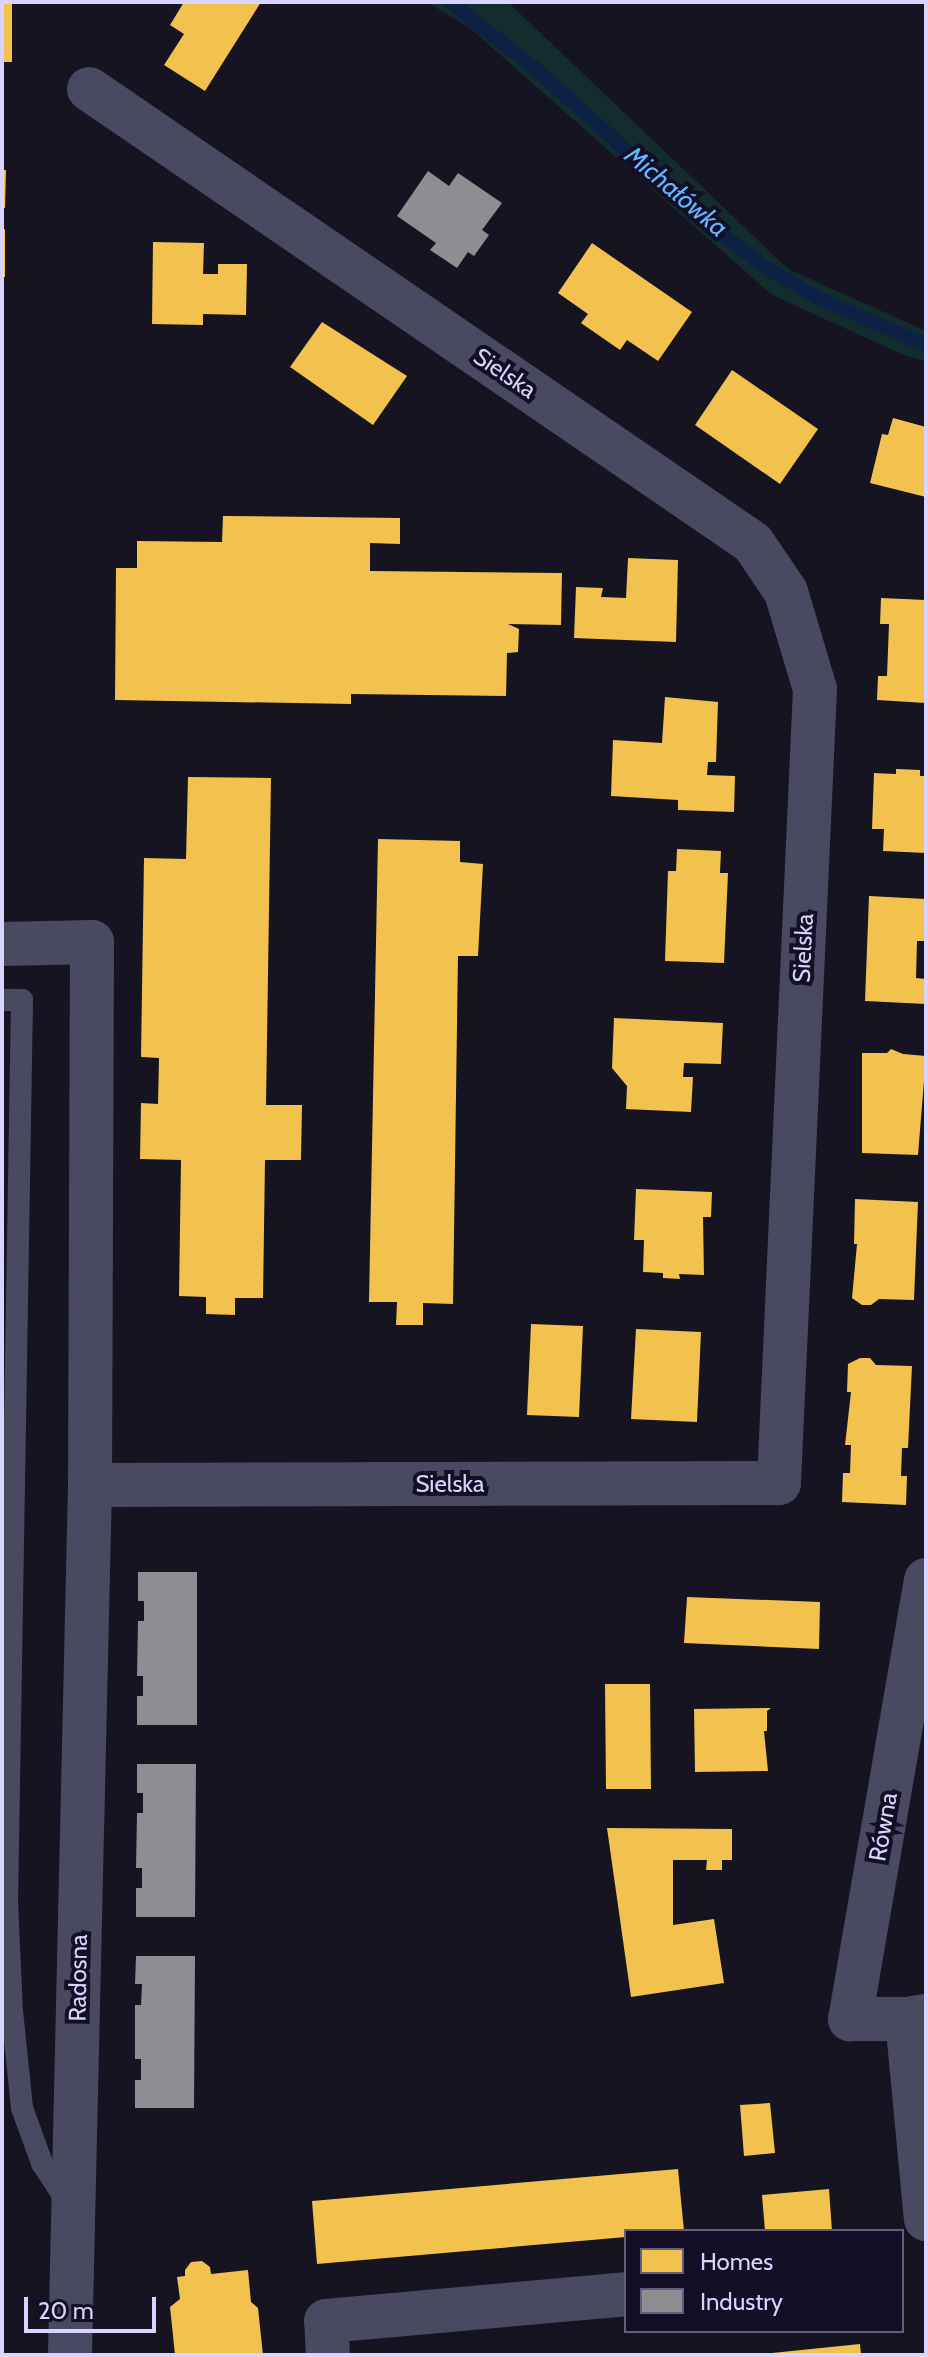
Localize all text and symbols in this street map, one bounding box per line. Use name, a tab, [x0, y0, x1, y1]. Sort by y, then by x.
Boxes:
water label: Michałówka	[618, 140, 734, 244]
street label: Sielska	[468, 342, 542, 404]
street label: Sielska	[787, 913, 819, 983]
street label: Sielska	[416, 1470, 484, 1498]
street label: Równa	[863, 1790, 903, 1864]
street label: Radosna	[63, 1934, 93, 2022]
legend	[624, 2229, 904, 2333]
text: Homes	[700, 2247, 773, 2276]
scale bar	[28, 2281, 160, 2331]
text: Industry	[700, 2287, 783, 2316]
text: 20 m	[38, 2296, 94, 2325]

